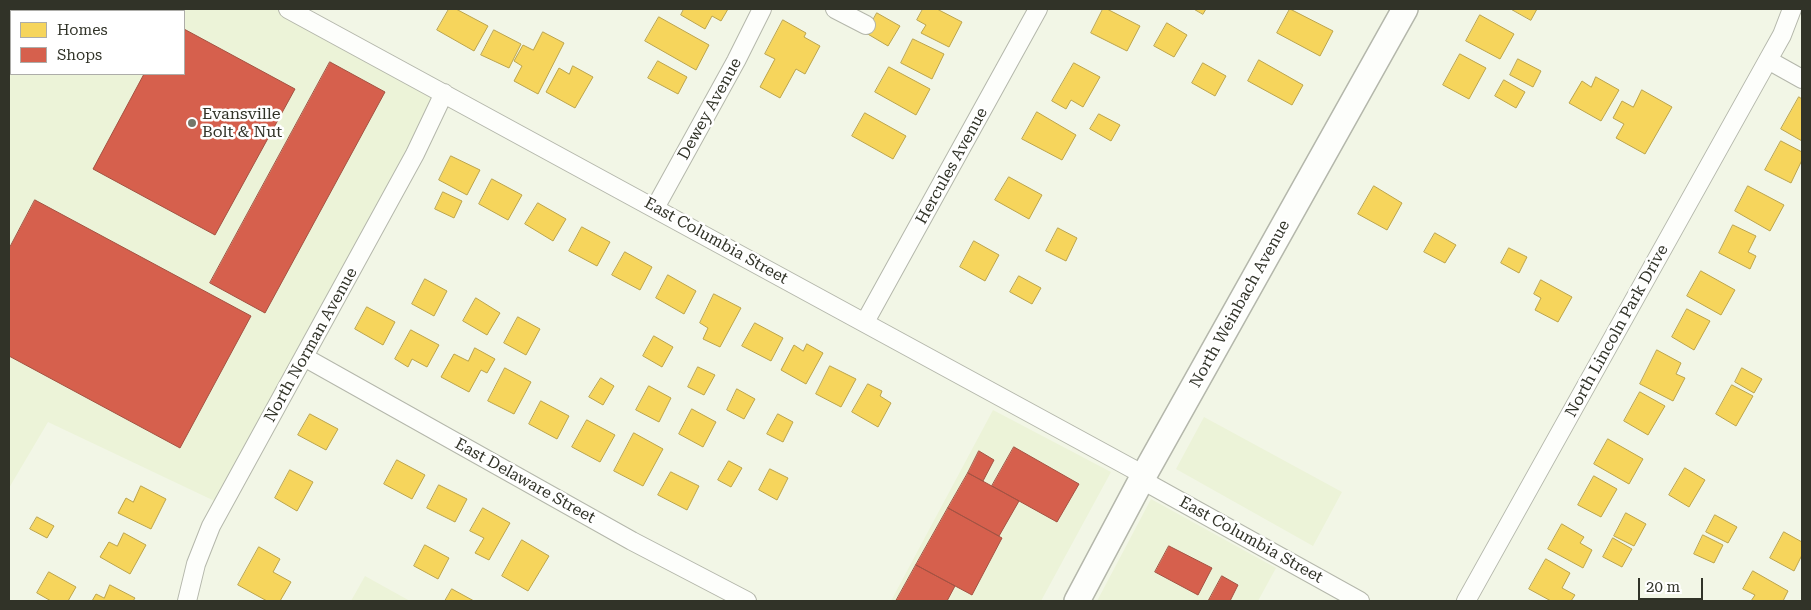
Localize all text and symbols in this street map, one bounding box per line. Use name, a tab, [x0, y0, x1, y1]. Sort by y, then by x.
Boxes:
legend	[10, 10, 185, 75]
text: Homes	[57, 21, 108, 39]
text: Shops	[57, 46, 102, 64]
street label: Dewey Avenue	[674, 55, 746, 163]
place label: Evansville Bolt & Nut	[202, 104, 282, 142]
street label: Hercules Avenue	[912, 104, 992, 228]
marker: Evansville Bolt & Nut	[186, 117, 198, 129]
street label: East Columbia Street	[641, 194, 791, 288]
street label: North Weinbach Avenue	[1186, 217, 1294, 391]
street label: North Lincoln Park Drive	[1562, 241, 1672, 421]
street label: North Norman Avenue	[261, 264, 361, 426]
street label: East Delaware Street	[451, 434, 599, 528]
street label: East Columbia Street	[1176, 493, 1326, 587]
scale bar	[1641, 568, 1706, 600]
text: 20 m	[1646, 578, 1680, 596]

